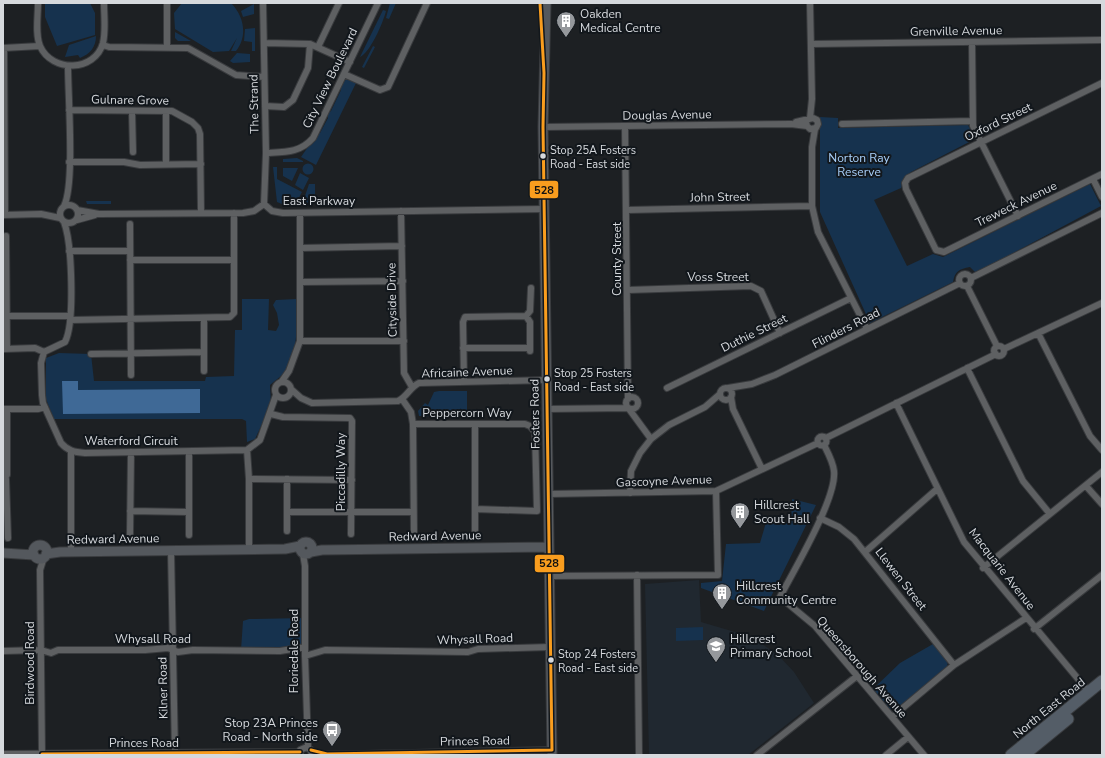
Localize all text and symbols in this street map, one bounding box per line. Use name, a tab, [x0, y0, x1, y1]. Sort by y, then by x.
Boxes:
place label: Oakden Medical Centre	[580, 6, 661, 36]
building icon: Oakden Medical Centre	[555, 10, 577, 38]
street label: Grenville Avenue	[910, 22, 1002, 40]
street label: City View Boulevard	[299, 25, 361, 131]
street label: The Strand	[245, 74, 263, 134]
street label: Gulnare Grove	[91, 91, 169, 109]
street label: Oxford Street	[962, 98, 1035, 145]
street label: Douglas Avenue	[622, 106, 712, 124]
place label: Stop 25A Fosters Road - East side	[550, 143, 636, 172]
park label: Norton Ray Reserve	[828, 150, 891, 180]
marker: Stop 25A Fosters Road - East side	[538, 151, 548, 161]
street label: Treweck Avenue	[973, 177, 1059, 231]
line badge: 528	[529, 180, 559, 199]
text: 528	[534, 183, 554, 198]
street label: John Street	[689, 188, 751, 206]
street label: East Parkway	[283, 193, 356, 209]
street label: County Street	[609, 221, 625, 296]
street label: Cityside Drive	[383, 263, 401, 337]
street label: Voss Street	[686, 269, 750, 285]
street label: Flinders Road	[809, 304, 883, 352]
street label: Duthie Street	[718, 310, 790, 356]
street label: Africaine Avenue	[421, 362, 513, 382]
place label: Stop 25 Fosters Road - East side	[554, 366, 634, 395]
marker: Stop 25 Fosters Road - East side	[542, 374, 552, 384]
street label: Fosters Road	[526, 379, 544, 449]
street label: Peppercorn Way	[422, 405, 513, 421]
street label: Piccadilly Way	[333, 432, 349, 511]
street label: Waterford Circuit	[84, 433, 178, 449]
street label: Gascoyne Avenue	[616, 471, 712, 491]
place label: Hillcrest Scout Hall	[754, 497, 811, 527]
building icon: Hillcrest Scout Hall	[729, 501, 751, 529]
street label: Macquarie Avenue	[965, 525, 1039, 613]
street label: Redward Avenue	[388, 527, 482, 545]
street label: Redward Avenue	[66, 530, 160, 548]
street label: Llewen Street	[871, 544, 931, 614]
line badge: 528	[534, 554, 565, 573]
text: 528	[539, 556, 559, 571]
place label: Hillcrest Community Centre	[736, 578, 836, 608]
building icon: Hillcrest Community Centre	[711, 582, 733, 610]
street label: Floriedale Road	[286, 609, 302, 693]
street label: Queensborough Avenue	[813, 613, 911, 721]
street label: Birdwood Road	[22, 621, 38, 705]
street label: Whysall Road	[437, 630, 513, 648]
street label: Whysall Road	[115, 631, 191, 647]
place label: Hillcrest Primary School	[730, 631, 812, 661]
school or university icon: Hillcrest Primary School	[705, 635, 727, 663]
place label: Stop 24 Fosters Road - East side	[558, 647, 638, 676]
marker: Stop 24 Fosters Road - East side	[546, 655, 556, 665]
street label: Kilner Road	[154, 657, 172, 719]
street label: North East Road	[1010, 674, 1088, 742]
place label: Stop 23A Princes Road - North side	[223, 715, 318, 745]
bus stop icon: Stop 23A Princes Road - North side	[321, 719, 343, 747]
street label: Princes Road	[440, 732, 510, 750]
street label: Princes Road	[109, 735, 179, 751]

